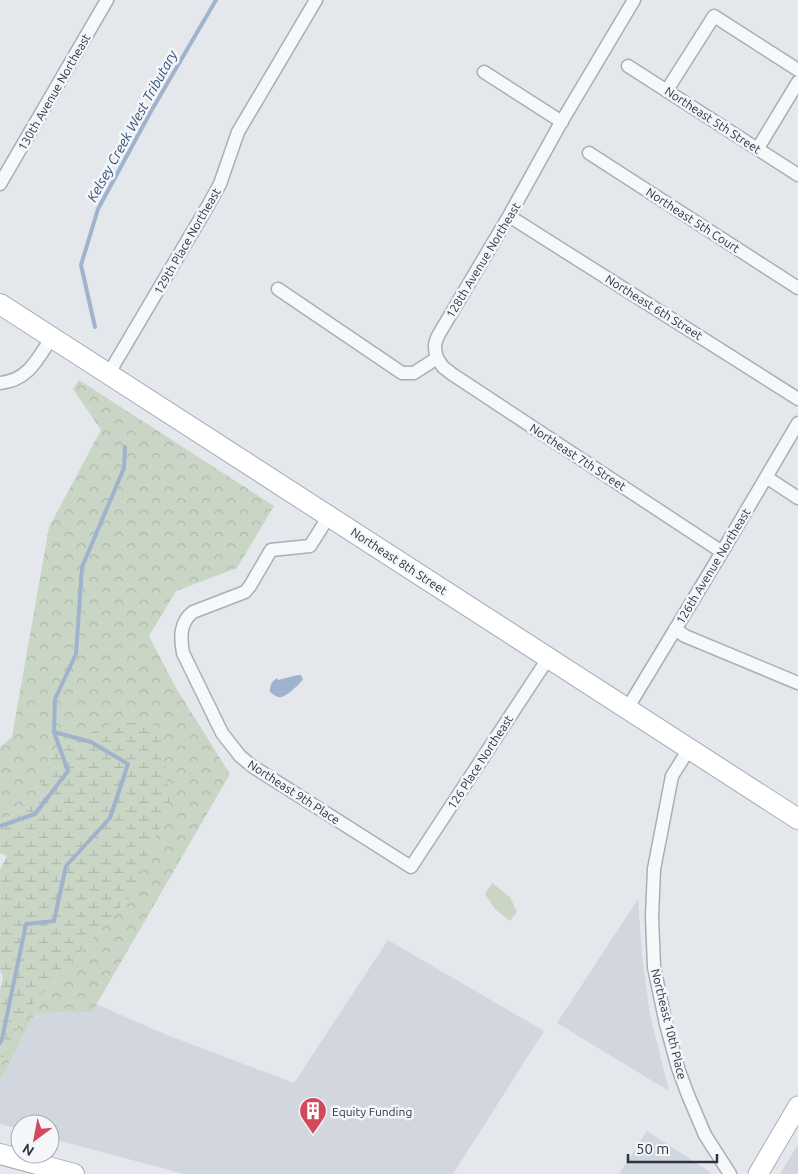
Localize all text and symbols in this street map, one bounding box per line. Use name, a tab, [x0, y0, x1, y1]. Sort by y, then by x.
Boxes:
street label: 130th Avenue Northeast	[15, 31, 93, 153]
water label: Kelsey Creek West Tributary	[84, 47, 181, 204]
street label: Northeast 5th Street	[663, 84, 764, 156]
street label: 129th Place Northeast	[151, 185, 223, 296]
street label: Northeast 5th Court	[644, 185, 742, 255]
street label: 128th Avenue Northeast	[443, 200, 523, 320]
street label: Northeast 6th Street	[603, 272, 705, 342]
street label: Northeast 7th Street	[528, 421, 629, 493]
street label: 126th Avenue Northeast	[673, 506, 753, 626]
street label: Northeast 8th Street	[349, 525, 450, 597]
street label: 126 Place Northeast	[445, 713, 515, 811]
street label: Northeast 9th Place	[246, 757, 342, 827]
street label: Northeast 10th Place	[649, 967, 689, 1081]
building icon: Equity Funding	[298, 1096, 328, 1135]
place label: Equity Funding	[332, 1105, 412, 1118]
north arrow	[10, 1114, 60, 1164]
scale bar	[628, 1132, 717, 1164]
text: N	[19, 1140, 37, 1160]
text: 50 m	[636, 1140, 669, 1157]

